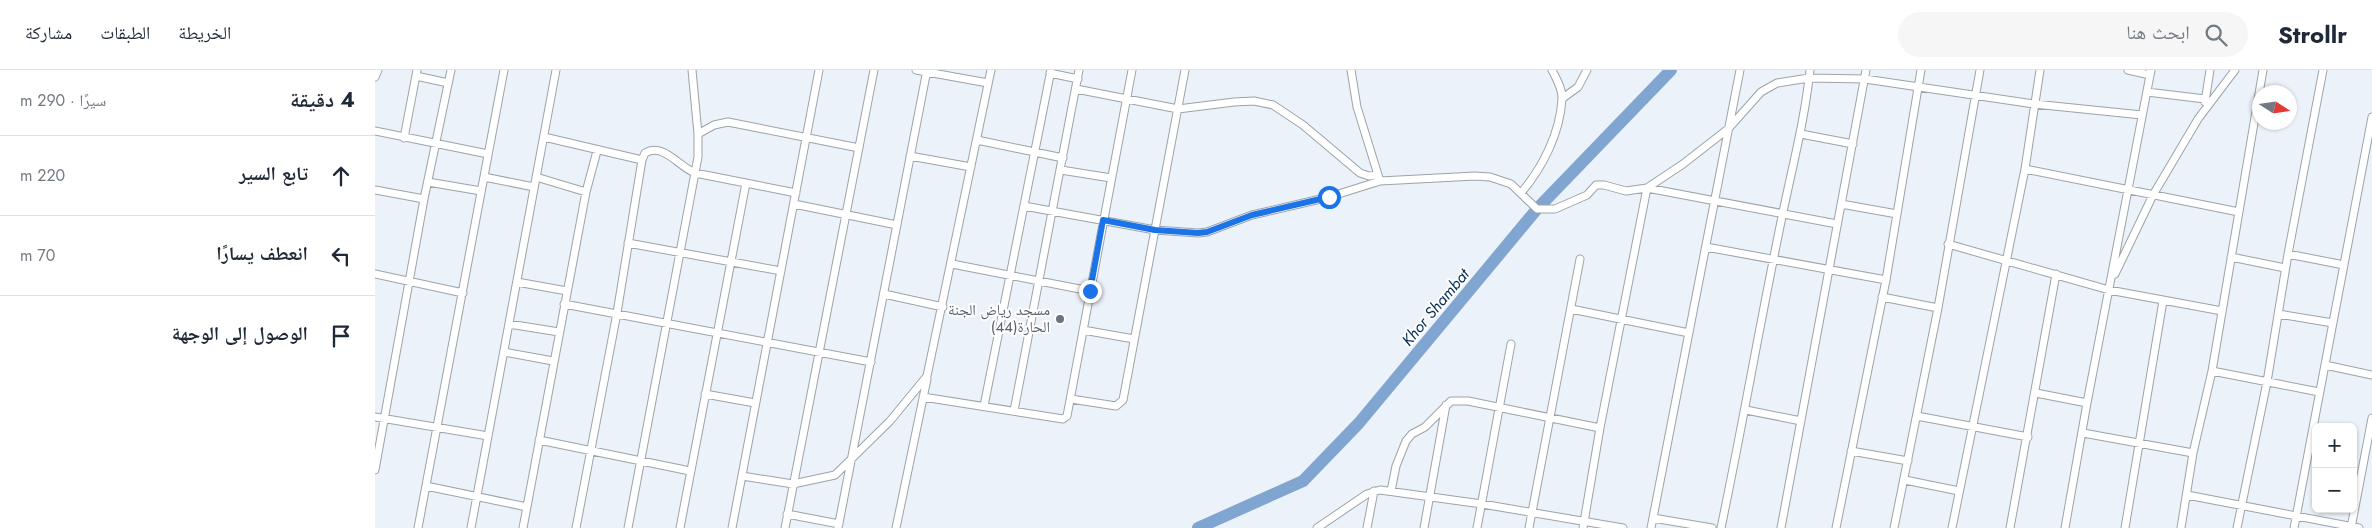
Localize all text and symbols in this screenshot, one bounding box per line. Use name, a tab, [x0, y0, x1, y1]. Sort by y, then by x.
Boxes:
search box	[1898, 12, 2248, 57]
text: Strollr	[2278, 17, 2347, 52]
text: ابحث هنا	[2126, 19, 2190, 46]
text: مشاركة	[25, 20, 72, 46]
text: الطبقات	[100, 20, 150, 46]
text: الخريطة	[178, 20, 231, 46]
icon: search	[2202, 21, 2230, 49]
text: 4 دقيقة	[290, 85, 355, 115]
north arrow	[2252, 85, 2297, 130]
text: سيرًا · 290 m	[20, 89, 106, 112]
text: تابع السير	[239, 160, 308, 187]
icon: ahead	[327, 162, 355, 190]
text: 220 m	[20, 164, 65, 187]
route start	[1318, 186, 1341, 209]
text: انعطف يسارًا	[216, 240, 308, 267]
icon: left	[327, 242, 355, 270]
text: 70 m	[20, 244, 55, 267]
water label: Khor Shambat	[1396, 263, 1475, 351]
route end	[1079, 280, 1102, 303]
place label: مسجد رياض الجنة الحارة(44)	[948, 299, 1050, 338]
marker: مسجد رياض الجنة الحارة(44)	[1054, 313, 1066, 325]
text: الوصول إلى الوجهة	[172, 320, 308, 347]
icon: arrive	[327, 322, 355, 350]
map controls	[2312, 423, 2357, 513]
button: +	[2312, 423, 2357, 468]
button: −	[2312, 468, 2357, 513]

